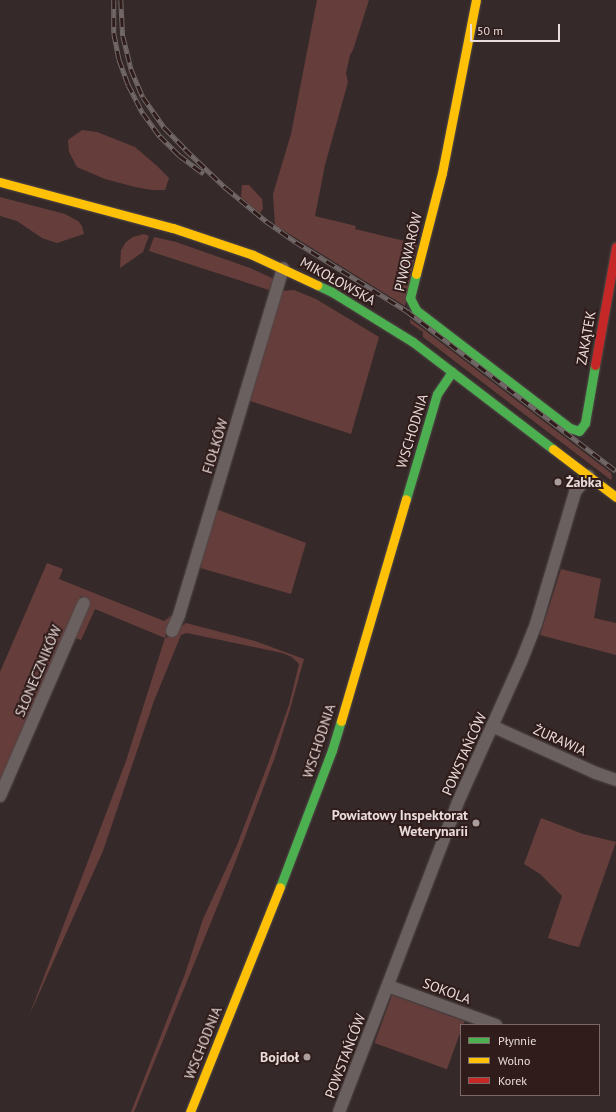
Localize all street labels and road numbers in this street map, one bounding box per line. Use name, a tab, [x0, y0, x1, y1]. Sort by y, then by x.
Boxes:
street label: PIWOWARÓW	[391, 211, 425, 293]
street label: MIKOŁOWSKA	[297, 253, 379, 309]
street label: ZAKĄTEK	[573, 310, 599, 366]
street label: WSCHODNIA	[393, 392, 431, 470]
street label: FIOŁKÓW	[199, 416, 231, 476]
street label: SŁONECZNIKÓW	[11, 623, 65, 719]
street label: WSCHODNIA	[299, 702, 339, 780]
street label: POWSTAŃCÓW	[438, 710, 490, 798]
street label: ŻURAWIA	[531, 721, 589, 759]
street label: SOKOLA	[421, 975, 473, 1007]
street label: WSCHODNIA	[181, 1004, 225, 1082]
street label: POWSTAŃCÓW	[321, 1012, 369, 1100]

